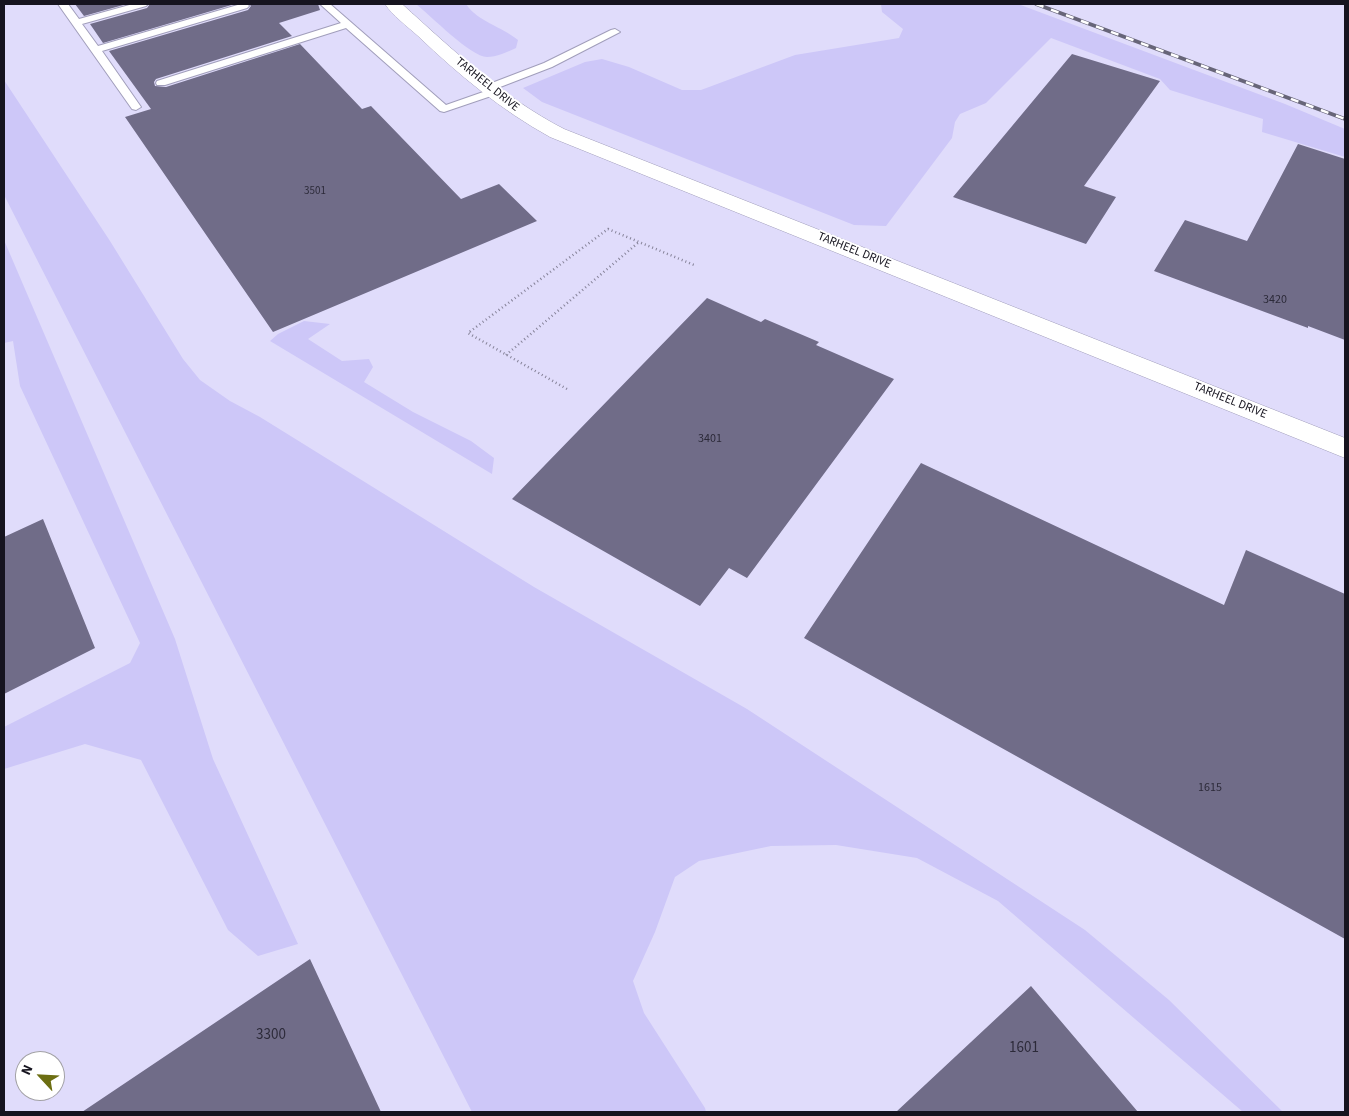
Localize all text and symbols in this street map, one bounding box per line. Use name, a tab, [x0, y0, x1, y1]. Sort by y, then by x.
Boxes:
street label: TARHEEL DRIVE	[452, 55, 522, 115]
house number: 3501	[304, 185, 326, 199]
street label: TARHEEL DRIVE	[815, 230, 893, 272]
house number: 3420	[1263, 293, 1287, 307]
street label: TARHEEL DRIVE	[1191, 380, 1269, 422]
house number: 3401	[698, 432, 722, 446]
house number: 1615	[1198, 781, 1222, 795]
house number: 3300	[256, 1027, 286, 1045]
house number: 1601	[1009, 1040, 1039, 1058]
north arrow	[15, 1051, 65, 1101]
text: N	[16, 1062, 38, 1079]

